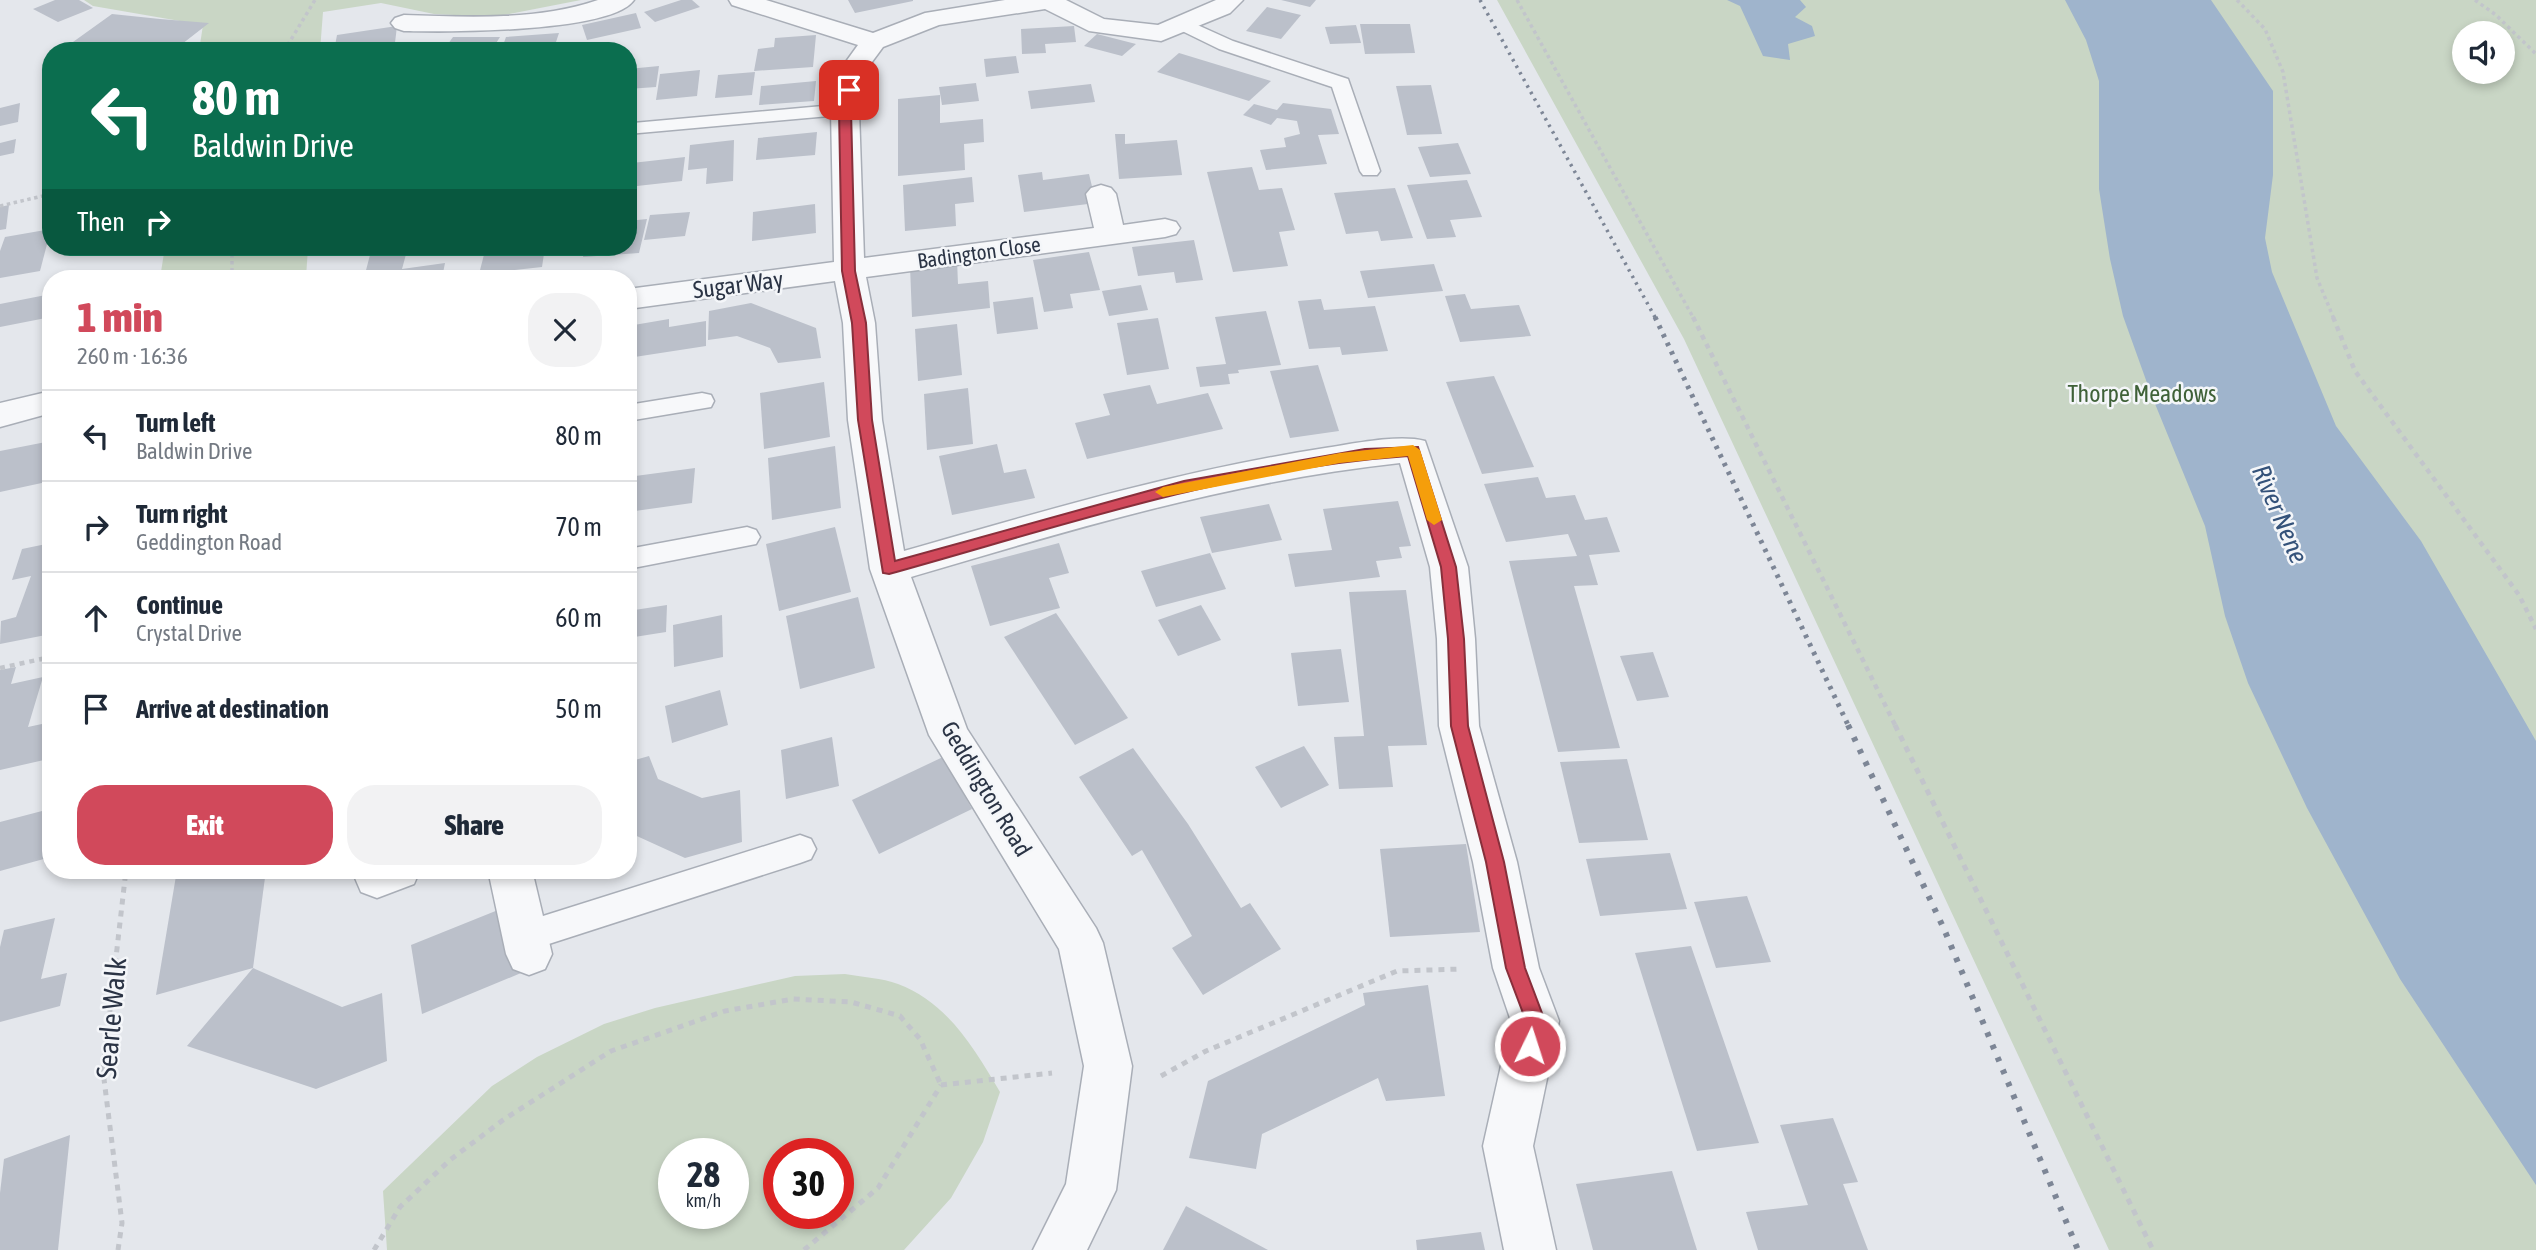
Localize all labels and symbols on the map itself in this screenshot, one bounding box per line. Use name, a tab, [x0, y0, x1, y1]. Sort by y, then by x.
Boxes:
pin	[819, 60, 879, 120]
street label: Badington Close	[916, 231, 1042, 273]
street label: Sugar Way	[691, 266, 785, 303]
park label: Thorpe Meadows	[2068, 380, 2216, 407]
water label: River Nene	[2246, 460, 2314, 568]
street label: Geddington Road	[936, 716, 1037, 861]
street label: Searle Walk	[90, 956, 132, 1080]
position arrow	[1493, 1009, 1567, 1083]
speed limit sign: 30	[763, 1138, 854, 1229]

